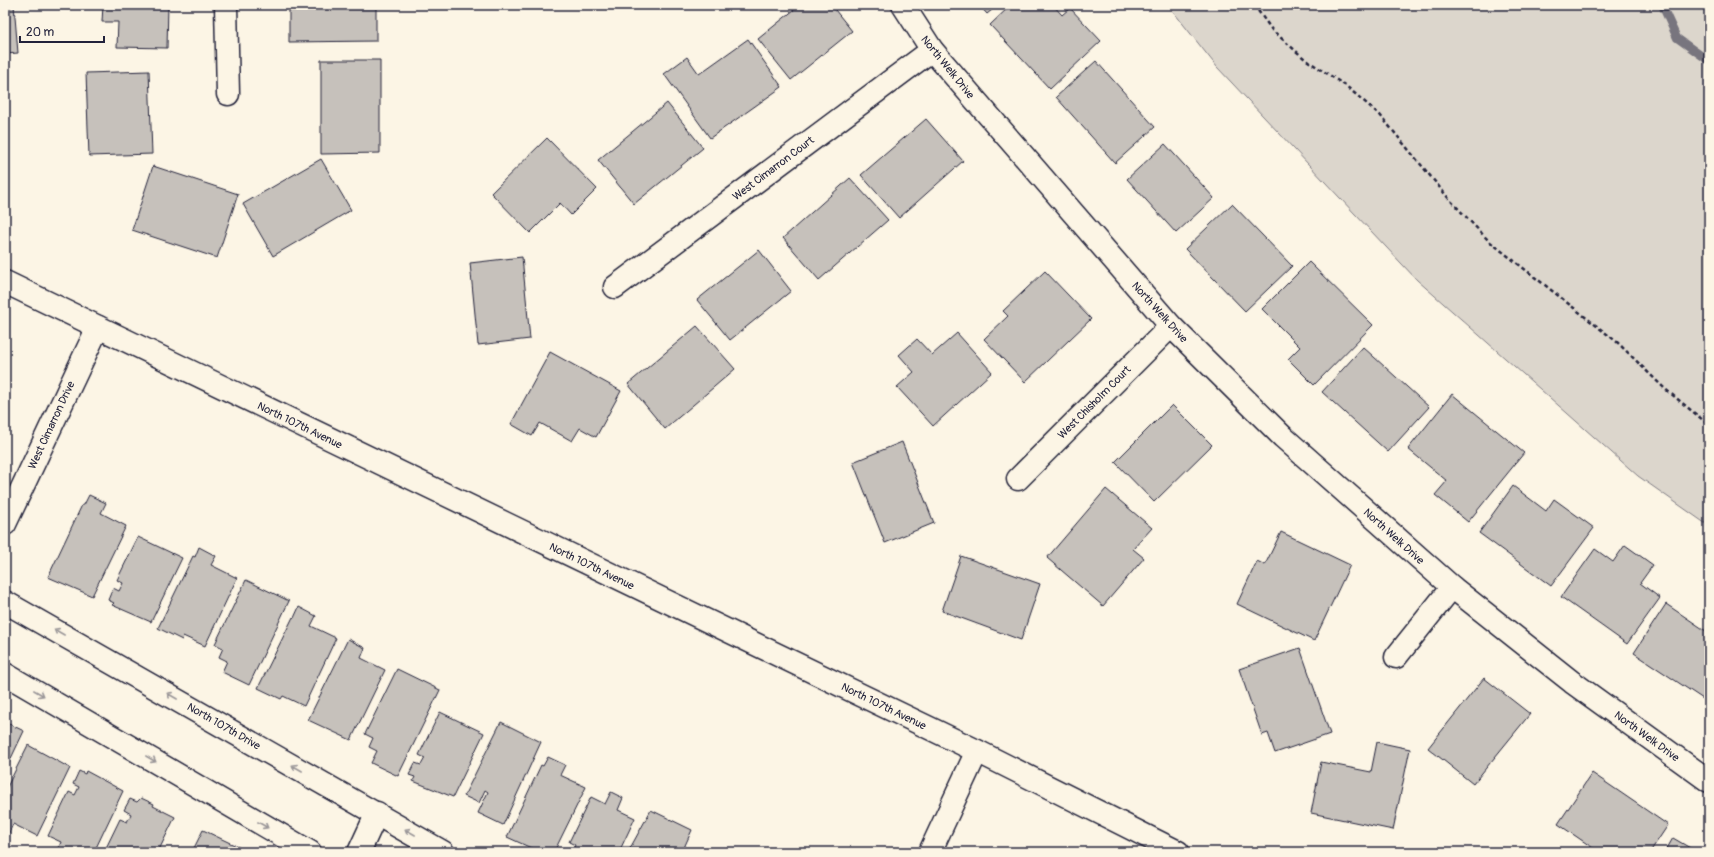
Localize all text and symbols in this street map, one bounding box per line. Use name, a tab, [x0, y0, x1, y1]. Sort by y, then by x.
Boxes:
scale bar	[20, 18, 104, 44]
text: 20 m	[26, 25, 55, 40]
street label: North Welk Drive	[918, 33, 977, 102]
street label: West Cimarron Court	[730, 133, 817, 203]
street label: North Welk Drive	[1129, 279, 1191, 346]
street label: West Chisholm Court	[1055, 363, 1134, 442]
street label: West Cimarron Drive	[25, 379, 78, 471]
street label: North 107th Avenue	[255, 399, 345, 452]
street label: North Welk Drive	[1361, 506, 1427, 567]
street label: North 107th Avenue	[547, 540, 637, 593]
one-way arrow	[53, 628, 65, 636]
street label: North 107th Avenue	[839, 680, 929, 733]
one-way arrow	[33, 690, 45, 698]
one-way arrow	[166, 692, 178, 700]
street label: North 107th Drive	[185, 700, 263, 753]
street label: North Welk Drive	[1612, 708, 1682, 765]
one-way arrow	[145, 756, 157, 764]
one-way arrow	[291, 763, 303, 771]
one-way arrow	[257, 821, 269, 829]
one-way arrow	[404, 828, 416, 836]

